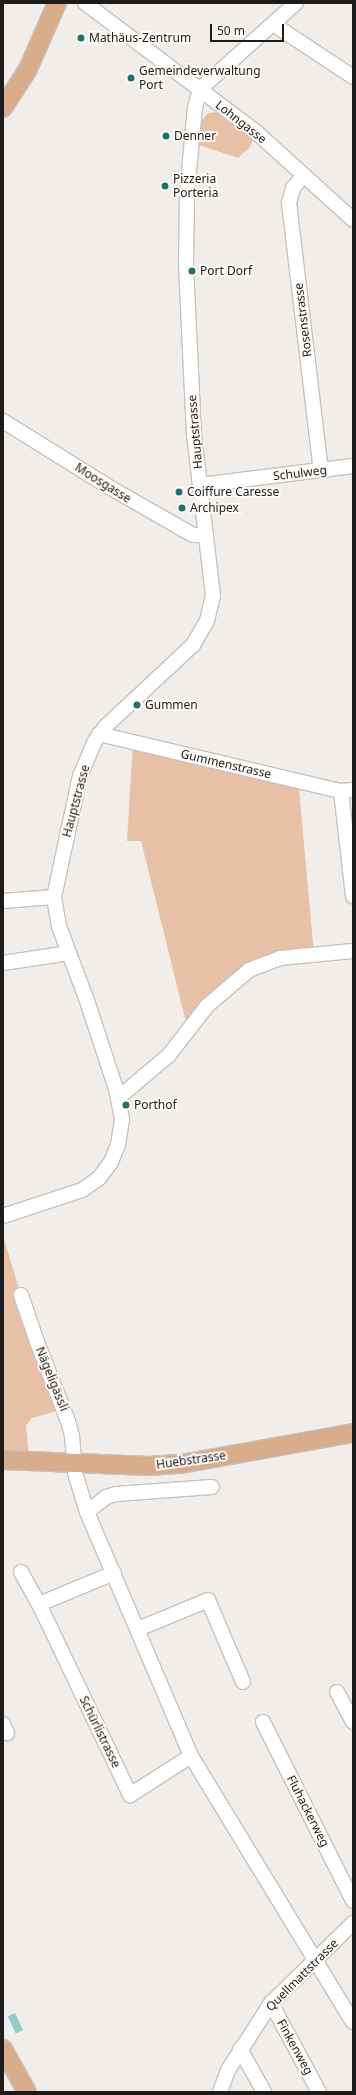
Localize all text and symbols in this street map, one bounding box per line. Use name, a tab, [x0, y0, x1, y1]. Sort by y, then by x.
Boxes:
scale bar	[212, 16, 286, 42]
text: 50 m	[217, 22, 245, 39]
place label: Mathäus-Zentrum	[89, 31, 191, 45]
marker: Mathäus-Zentrum	[76, 33, 86, 43]
place label: Gemeindeverwaltung Port	[139, 64, 261, 92]
marker: Gemeindeverwaltung Port	[126, 73, 136, 83]
street label: Lohngasse	[213, 98, 269, 146]
place label: Denner	[174, 129, 216, 143]
marker: Denner	[161, 131, 171, 141]
place label: Pizzeria Porteria	[173, 172, 218, 200]
marker: Pizzeria Porteria	[160, 181, 170, 191]
place label: Port Dorf	[200, 264, 252, 278]
marker: Port Dorf	[187, 266, 197, 276]
street label: Rosenstrasse	[291, 282, 315, 358]
street label: Hauptstrasse	[185, 394, 205, 470]
street label: Moosgasse	[72, 460, 134, 506]
street label: Schulweg	[272, 463, 328, 483]
place label: Coiffure Caresse	[187, 485, 279, 499]
marker: Coiffure Caresse	[174, 487, 184, 497]
place label: Archipex	[190, 501, 239, 515]
marker: Archipex	[177, 503, 187, 513]
place label: Gummen	[145, 698, 198, 712]
marker: Gummen	[132, 700, 142, 710]
street label: Gummenstrasse	[179, 747, 273, 781]
street label: Hauptstrasse	[59, 763, 93, 839]
place label: Porthof	[134, 1098, 177, 1112]
marker: Porthof	[121, 1100, 131, 1110]
street label: Nägeligässli	[33, 1345, 71, 1413]
street label: Huebstrasse	[155, 1448, 227, 1472]
street label: Schürlistrasse	[76, 1694, 124, 1770]
street label: Fluhackerweg	[284, 1773, 332, 1849]
street label: Quellmattstrasse	[263, 1936, 341, 2014]
street label: Finkenweg	[274, 2017, 316, 2077]

